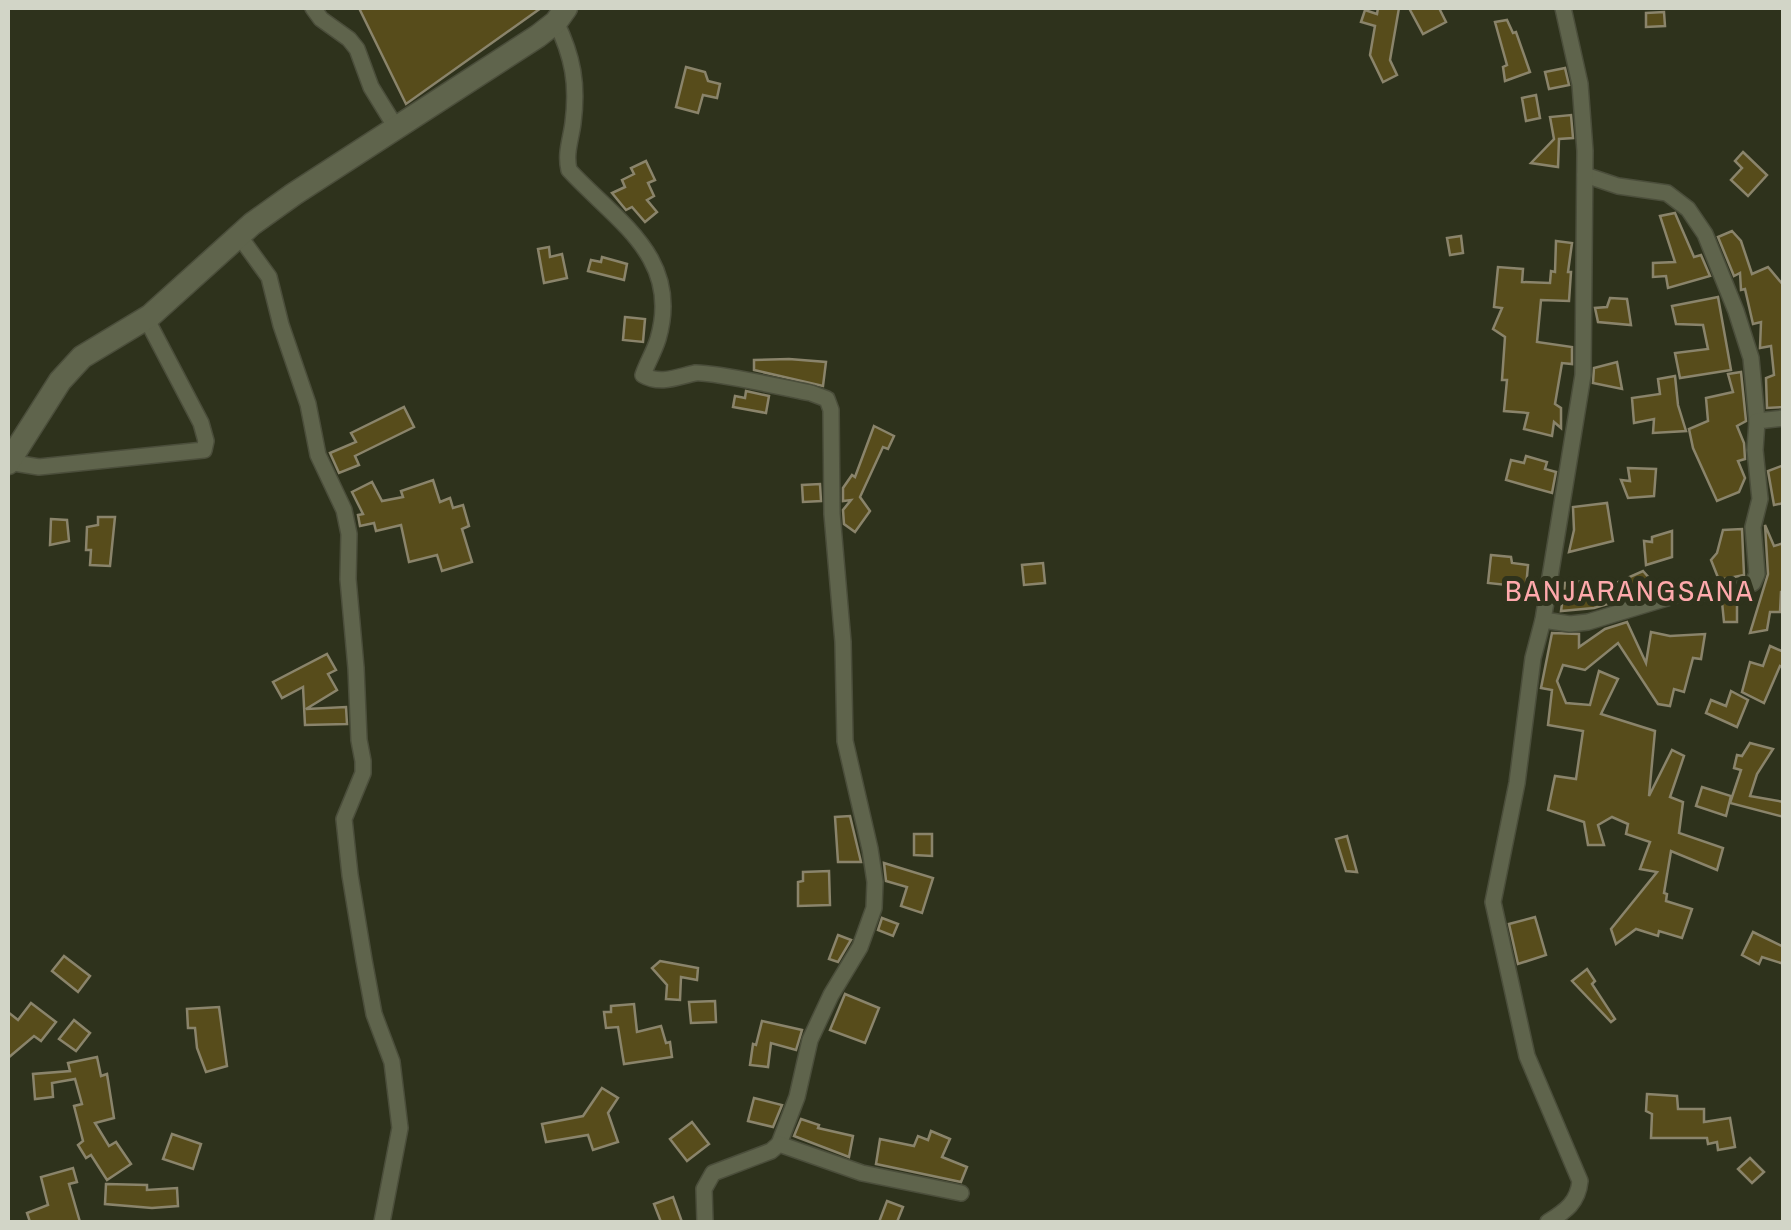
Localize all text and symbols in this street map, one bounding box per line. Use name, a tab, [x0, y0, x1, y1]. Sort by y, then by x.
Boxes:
district label: BANJARANGSANA	[1505, 570, 1755, 610]

